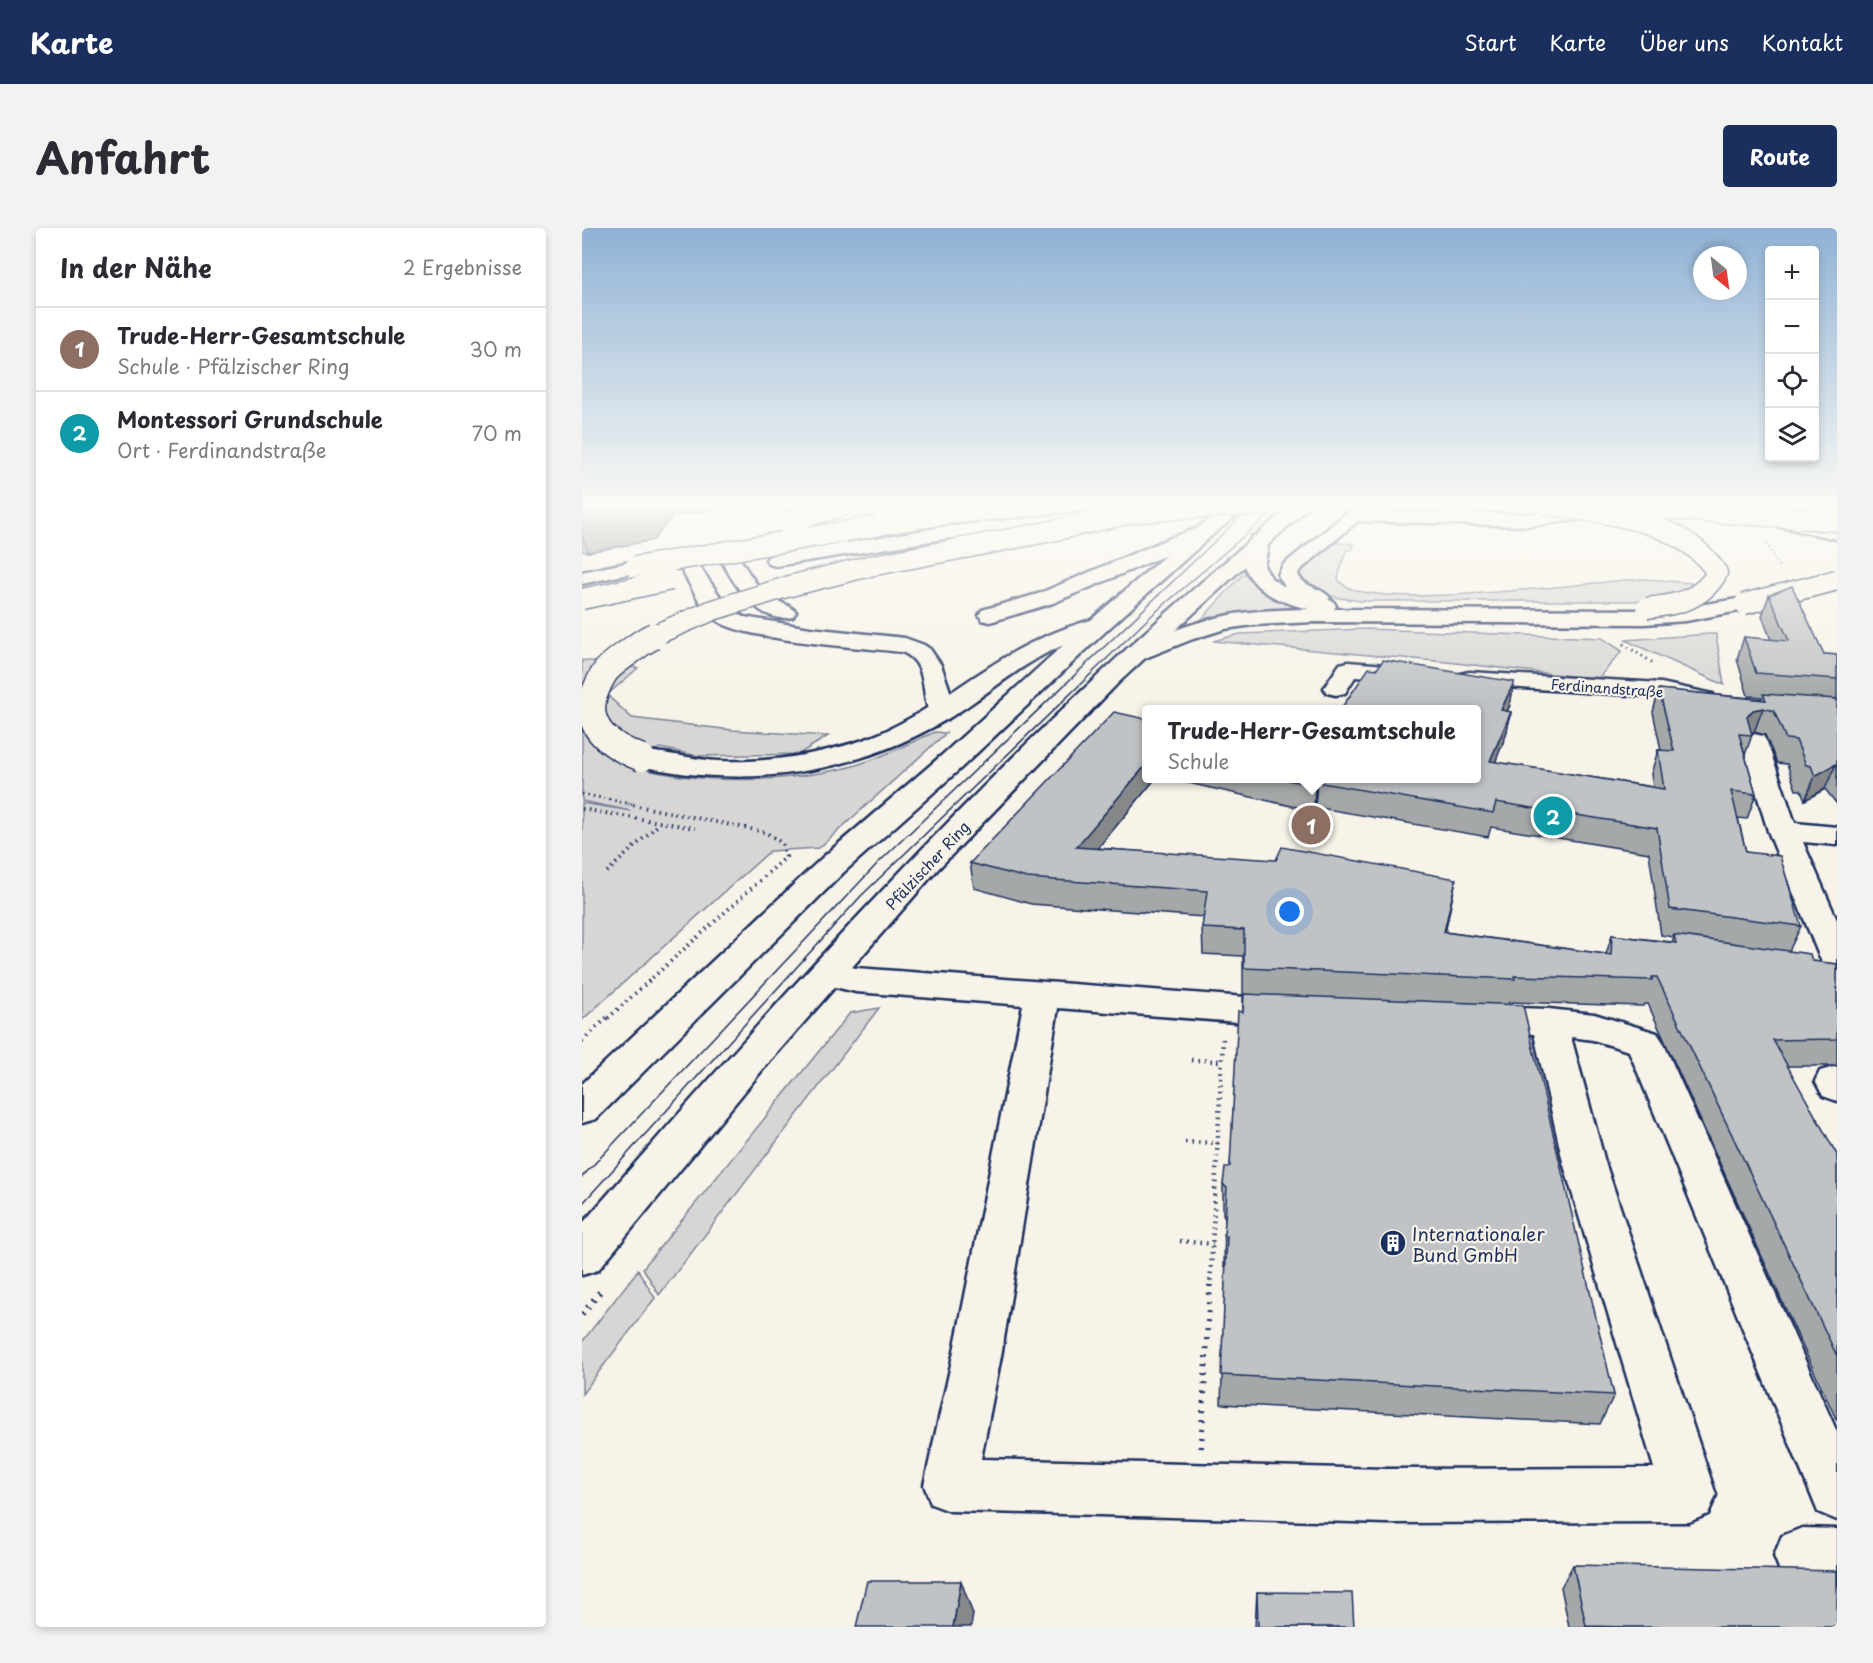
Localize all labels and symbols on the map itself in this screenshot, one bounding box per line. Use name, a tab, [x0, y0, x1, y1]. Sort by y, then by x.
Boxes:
north arrow	[1693, 246, 1747, 300]
street label: Ferdinandstraße	[1550, 674, 1664, 702]
pin: 2	[1534, 794, 1572, 838]
pin: 1	[1292, 802, 1330, 848]
street label: Pfälzischer Ring	[880, 815, 974, 915]
your location	[1275, 897, 1304, 926]
place label: Internationaler Bund GmbH	[1412, 1220, 1545, 1268]
building icon: Internationaler Bund GmbH	[1378, 1228, 1408, 1258]

